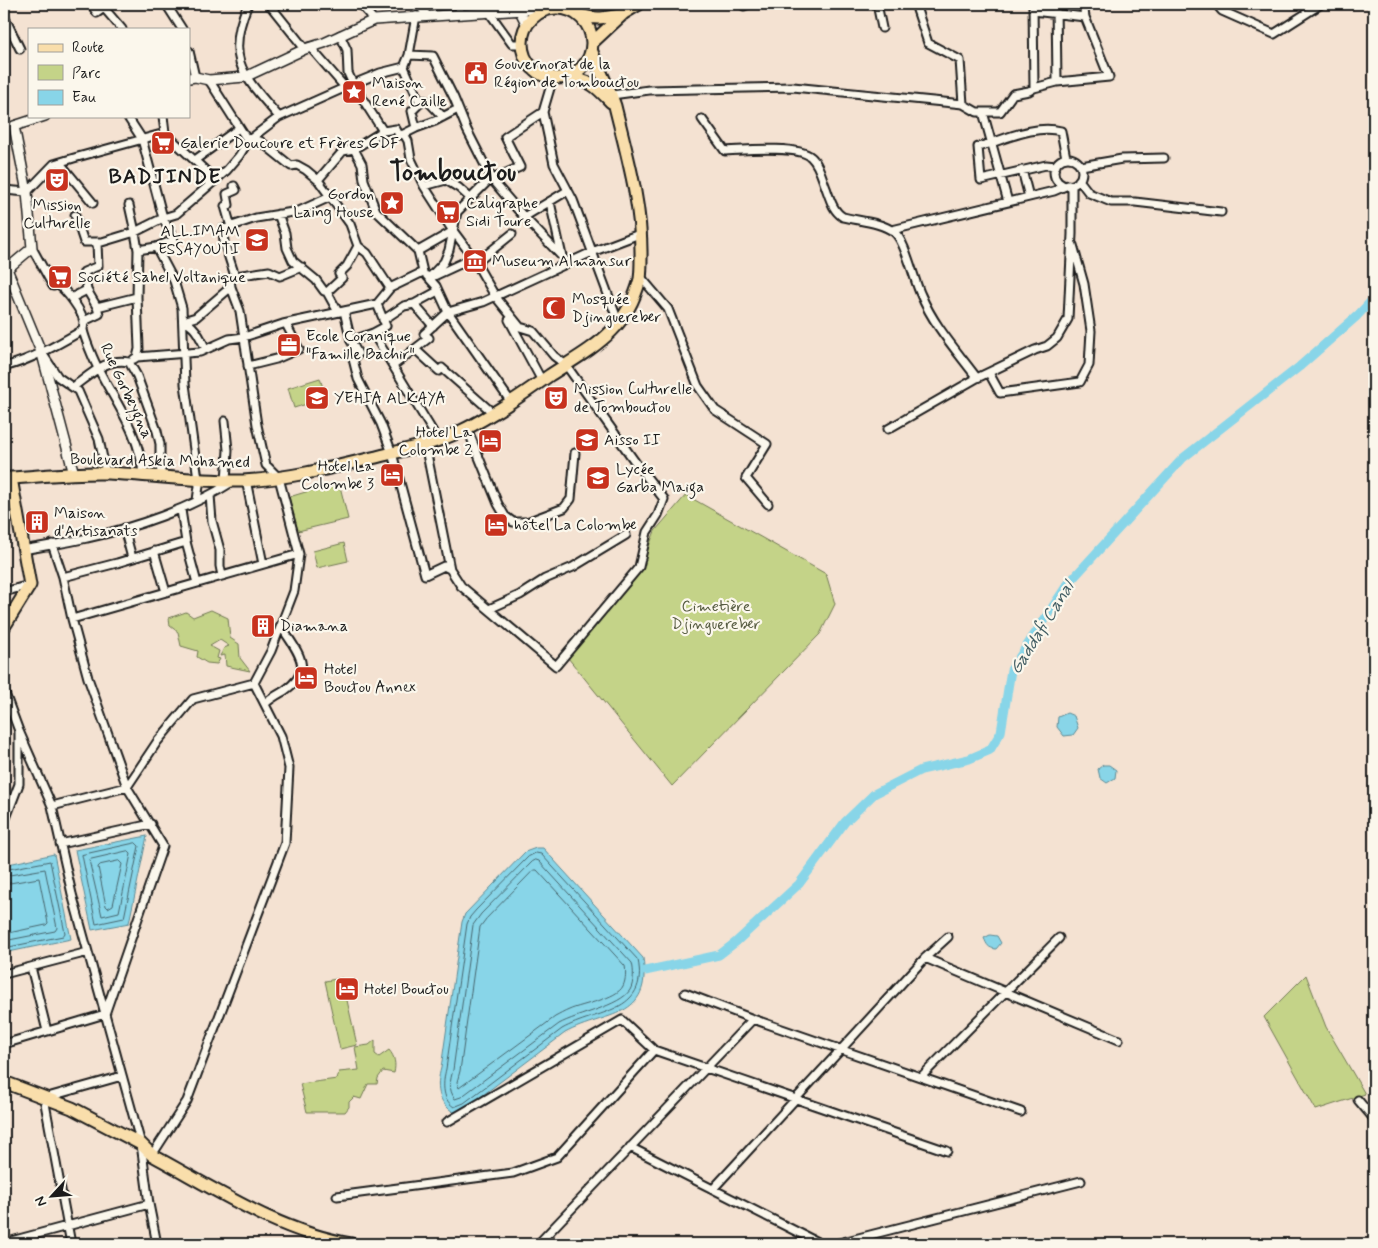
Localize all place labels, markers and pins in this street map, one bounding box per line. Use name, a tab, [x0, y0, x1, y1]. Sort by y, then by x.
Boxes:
place label: Gouvernorat de la Région de Tombouctou	[494, 54, 639, 93]
public building icon: Gouvernorat de la Région de Tombouctou	[463, 60, 489, 86]
place label: Maison René Caille	[372, 73, 448, 112]
place icon: Maison René Caille	[341, 79, 367, 105]
supermarket icon: Galerie Doucoure et Frères GDF	[150, 130, 176, 156]
place label: Galerie Doucoure et Frères GDF	[180, 133, 399, 154]
theatre icon: Mission Culturelle	[44, 167, 70, 193]
place label: Gordon Laing House	[293, 184, 374, 224]
place icon: Gordon Laing House	[379, 190, 405, 216]
place label: Caligraphe Sidi Toure	[466, 193, 538, 232]
place label: Mission Culturelle	[23, 195, 91, 234]
supermarket icon: Caligraphe Sidi Toure	[435, 199, 461, 225]
place label: ALL.IMAM ESSAYOUTI	[158, 221, 240, 260]
school or university icon: ALL.IMAM ESSAYOUTI	[244, 227, 270, 253]
museum icon: Museum Almansur	[462, 248, 488, 274]
place label: Museum Almansur	[492, 251, 632, 272]
supermarket icon: Société Sahel Voltanique	[47, 264, 73, 290]
place label: Société Sahel Voltanique	[78, 267, 246, 288]
place label: Mosquée Djinguereber	[572, 289, 661, 328]
mosque icon: Mosquée Djinguereber	[541, 295, 567, 321]
place label: Ecole Coranique "Famille Bachir"	[306, 326, 415, 365]
office icon: Ecole Coranique "Famille Bachir"	[276, 332, 302, 358]
place label: Mission Culturelle de Tombouctou	[574, 379, 692, 418]
school or university icon: YEHIA ALKAYA	[304, 385, 330, 411]
theatre icon: Mission Culturelle de Tombouctou	[543, 385, 569, 411]
place label: YEHIA ALKAYA	[334, 388, 446, 409]
place label: Hotel La Colombe 2	[398, 422, 472, 461]
school or university icon: Aisso II	[574, 427, 600, 453]
hotel icon: Hotel La Colombe 2	[477, 428, 503, 454]
place label: Aisso II	[604, 430, 661, 451]
place label: Hotel La Colombe 3	[301, 456, 374, 495]
place label: Lycée Garba Maiga	[616, 459, 704, 499]
hotel icon: Hotel La Colombe 3	[379, 462, 405, 488]
school or university icon: Lycée Garba Maiga	[585, 465, 611, 491]
place label: Maison d'Artisanats	[54, 503, 138, 542]
building icon: Maison d'Artisanats	[24, 509, 50, 535]
hotel icon: hôtel La Colombe	[483, 512, 509, 538]
place label: hôtel La Colombe	[514, 515, 637, 536]
building icon: Diamana	[250, 613, 276, 639]
place label: Diamana	[280, 616, 348, 637]
place label: Hotel Bouctou Annex	[324, 659, 416, 698]
hotel icon: Hotel Bouctou Annex	[293, 665, 319, 691]
hotel icon: Hotel Bouctou	[334, 976, 360, 1002]
place label: Hotel Bouctou	[364, 979, 449, 1000]

